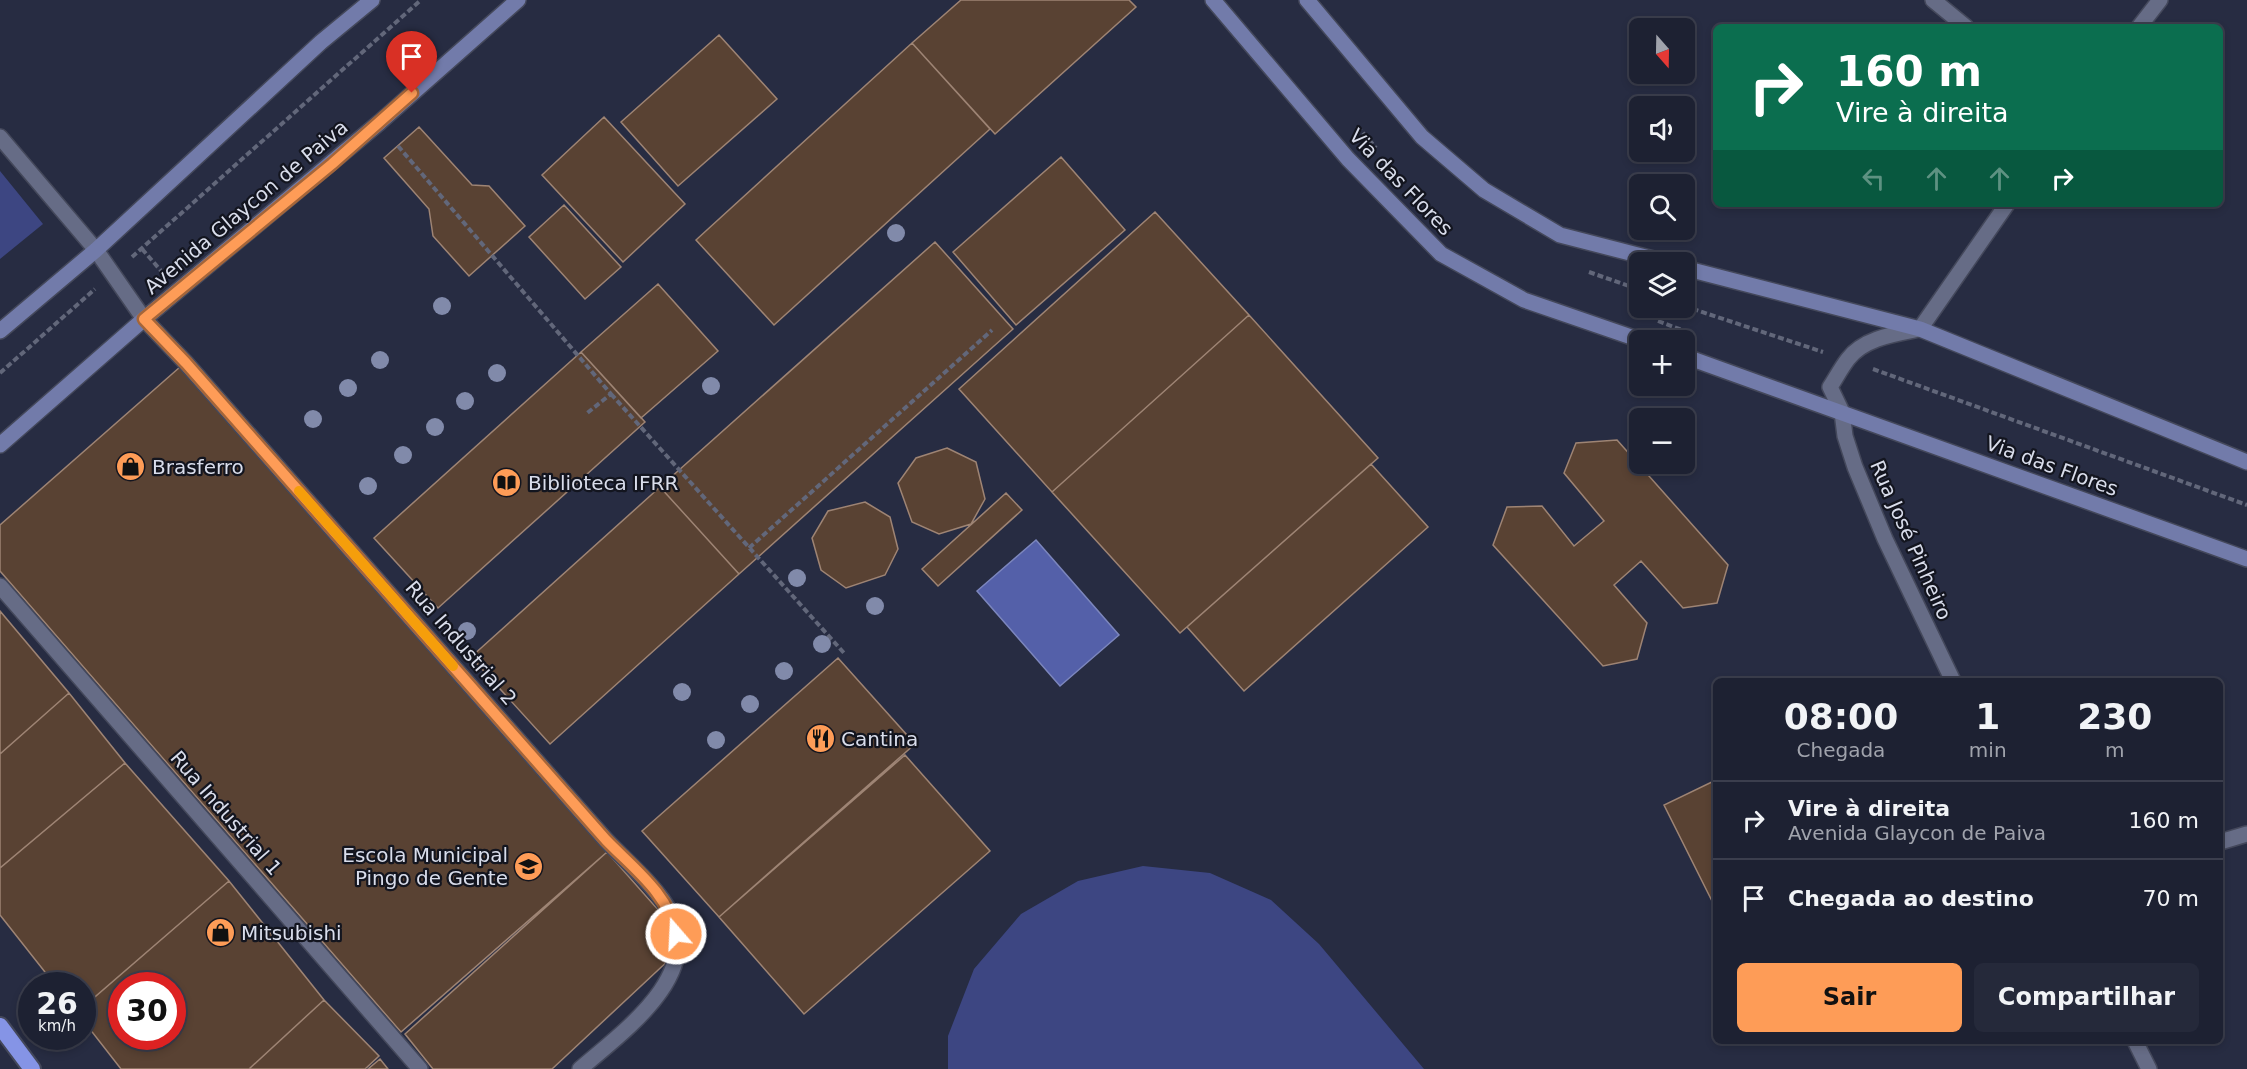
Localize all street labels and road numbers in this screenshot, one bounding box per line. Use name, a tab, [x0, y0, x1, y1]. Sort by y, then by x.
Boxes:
street label: Avenida Glaycon de Paiva	[139, 115, 353, 299]
street label: Via das Flores	[1344, 124, 1458, 240]
street label: Via das Flores	[1983, 431, 2121, 501]
street label: Rua José Pinheiro	[1865, 457, 1957, 623]
street label: Rua Industrial 2	[400, 576, 522, 710]
street label: Rua Industrial 1	[165, 746, 287, 880]

